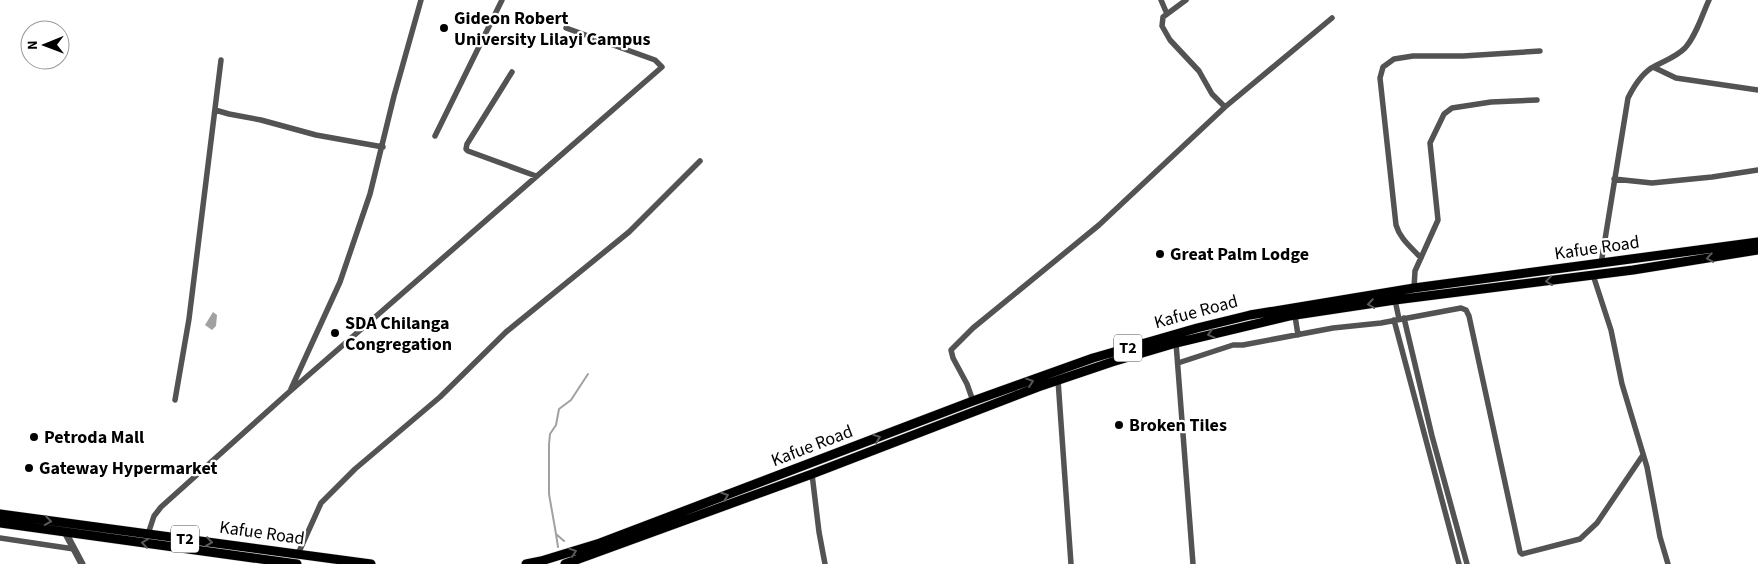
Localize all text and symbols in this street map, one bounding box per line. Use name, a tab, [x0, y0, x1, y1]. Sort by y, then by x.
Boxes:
place label: Gideon Robert University Lilayi Campus	[454, 6, 650, 52]
north arrow	[20, 20, 70, 70]
marker: Gideon Robert University Lilayi Campus	[438, 22, 450, 34]
text: N	[23, 40, 43, 50]
street label: Kafue Road	[1553, 230, 1641, 266]
place label: Great Palm Lodge	[1170, 242, 1309, 267]
marker: Great Palm Lodge	[1154, 248, 1166, 260]
one-way arrow	[1706, 252, 1714, 263]
one-way arrow	[1545, 275, 1553, 286]
street label: Kafue Road	[1151, 289, 1241, 335]
one-way arrow	[1366, 299, 1375, 309]
place label: SDA Chilanga Congregation	[345, 311, 452, 357]
marker: SDA Chilanga Congregation	[329, 327, 341, 339]
one-way arrow	[1206, 328, 1215, 339]
road number: T2	[1114, 334, 1142, 362]
one-way arrow	[1025, 377, 1033, 387]
place label: Broken Tiles	[1129, 413, 1227, 438]
street label: Kafue Road	[768, 419, 856, 473]
marker: Broken Tiles	[1113, 419, 1125, 431]
place label: Petroda Mall	[44, 425, 144, 450]
marker: Petroda Mall	[28, 431, 40, 443]
one-way arrow	[872, 434, 881, 444]
place label: Gateway Hypermarket	[39, 456, 218, 481]
marker: Gateway Hypermarket	[23, 462, 35, 474]
one-way arrow	[721, 492, 729, 502]
one-way arrow	[45, 515, 53, 526]
street label: Kafue Road	[218, 515, 306, 551]
road number: T2	[171, 526, 199, 552]
one-way arrow	[206, 536, 214, 547]
one-way arrow	[141, 539, 149, 549]
one-way arrow	[568, 547, 576, 557]

